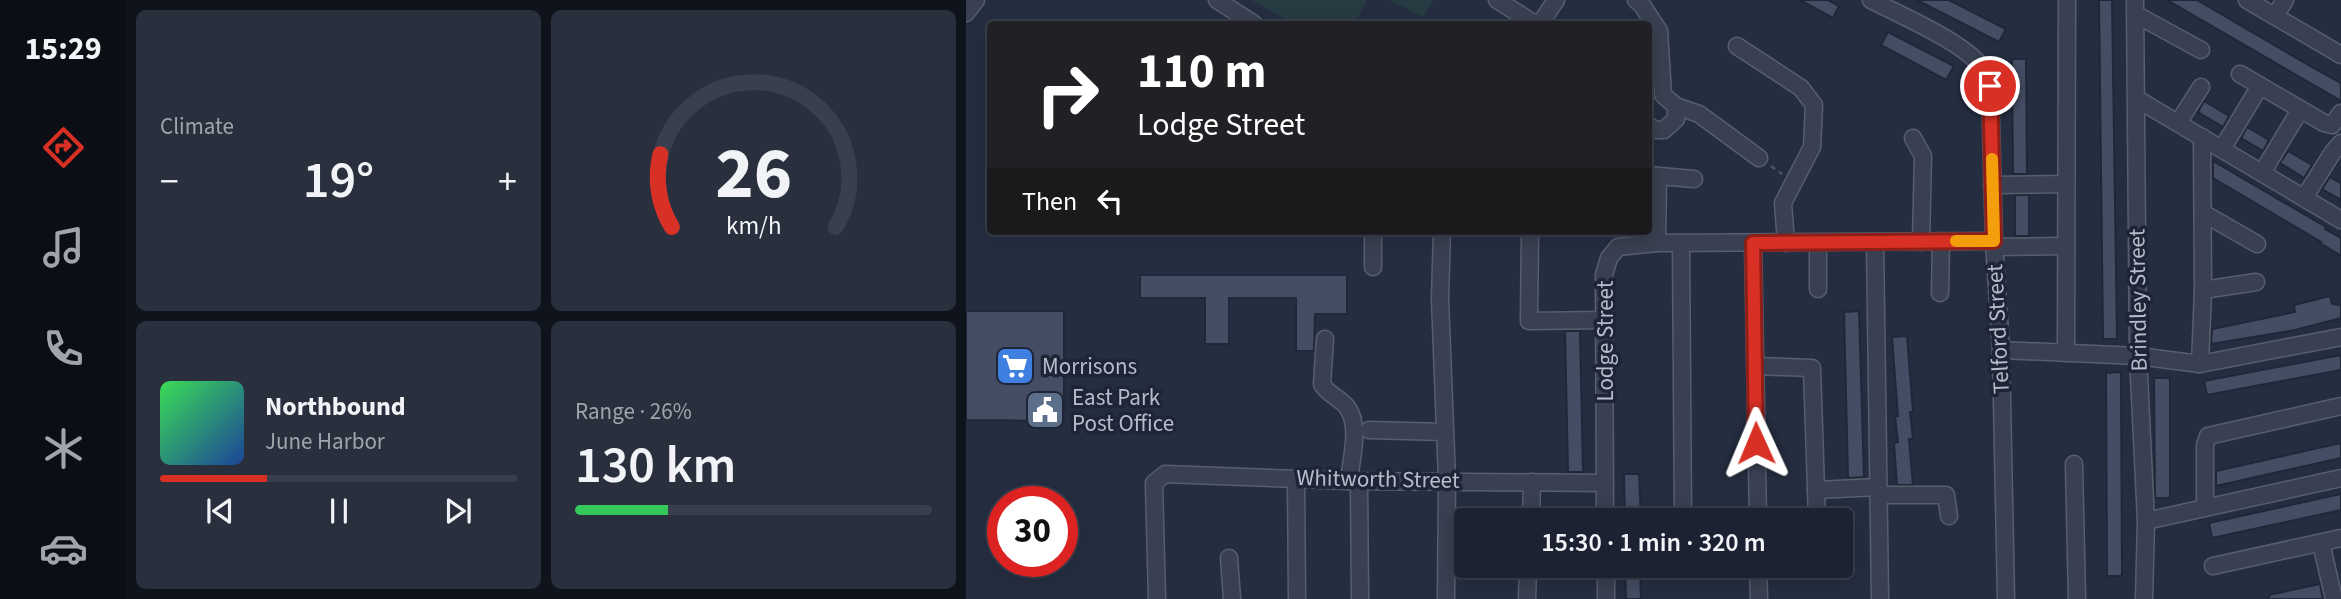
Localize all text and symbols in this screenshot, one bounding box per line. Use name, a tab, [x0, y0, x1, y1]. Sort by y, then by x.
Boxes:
text: 15:29	[24, 26, 102, 72]
text: 110 m	[1137, 37, 1266, 107]
icon: right	[1022, 49, 1113, 140]
pin	[1960, 56, 2020, 116]
icon: arrive	[1971, 67, 2009, 105]
text: Lodge Street	[1137, 102, 1305, 148]
text: Climate	[160, 110, 234, 143]
text: 26	[715, 122, 792, 226]
icon: directions	[39, 123, 88, 172]
text: 19°	[303, 144, 374, 218]
text: −	[160, 155, 179, 209]
text: +	[498, 155, 517, 209]
icon: left	[1091, 182, 1129, 220]
text: Then	[1022, 183, 1077, 220]
text: km/h	[726, 207, 781, 243]
icon: music	[39, 223, 88, 272]
street label: Brindley Street	[2120, 228, 2156, 372]
street label: Telford Street	[1978, 263, 2018, 395]
street label: Lodge Street	[1589, 280, 1622, 402]
icon: phone	[39, 324, 88, 373]
supermarket icon: Morrisons	[994, 345, 1036, 387]
place label: Morrisons	[1042, 350, 1137, 383]
place label: East Park Post Office	[1072, 381, 1174, 440]
text: Northbound	[265, 388, 406, 425]
public building icon: East Park Post Office	[1024, 389, 1066, 431]
text: Range · 26%	[575, 395, 692, 428]
position arrow	[1719, 406, 1793, 480]
icon: climate	[39, 424, 88, 473]
text: June Harbor	[265, 425, 385, 458]
text: 130 km	[575, 429, 736, 503]
street label: Whitworth Street	[1296, 461, 1460, 497]
speed limit sign: 30	[987, 486, 1078, 577]
icon: previous	[201, 492, 239, 530]
icon: pause	[320, 492, 358, 530]
icon: next	[439, 492, 477, 530]
icon: car	[39, 524, 88, 573]
text: 15:30 · 1 min · 320 m	[1541, 524, 1766, 561]

